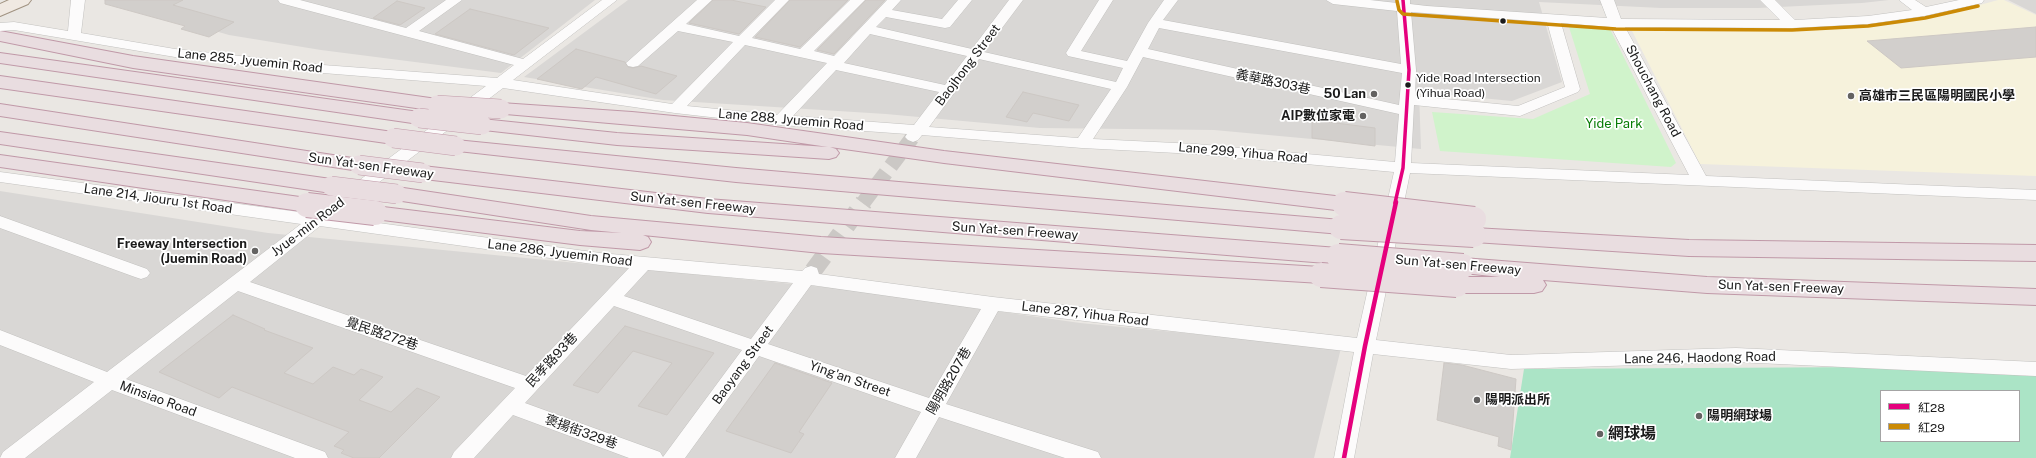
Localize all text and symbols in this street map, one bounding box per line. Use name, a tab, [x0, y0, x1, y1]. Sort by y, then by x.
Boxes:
unlabelled marker	[1498, 16, 1508, 26]
street label: Baojhong Street	[932, 21, 1004, 109]
street label: Shouchang Road	[1622, 42, 1684, 140]
street label: Lane 285, Jyuemin Road	[176, 46, 324, 76]
street label: 義華路303巷	[1234, 66, 1312, 98]
place label: Yide Road Intersection (Yihua Road)	[1416, 71, 1541, 99]
marker: Yide Road Intersection (Yihua Road)	[1403, 80, 1413, 90]
place label: 50 Lan	[1323, 86, 1366, 102]
place label: 高雄市三民區陽明國民小學	[1859, 88, 2015, 104]
marker: 50 Lan	[1369, 89, 1379, 99]
marker: 高雄市三民區陽明國民小學	[1846, 91, 1856, 101]
street label: Lane 288, Jyuemin Road	[717, 106, 865, 134]
place label: AIP數位家電	[1281, 108, 1355, 124]
marker: AIP數位家電	[1358, 111, 1368, 121]
park label: Yide Park	[1586, 116, 1642, 132]
street label: Lane 299, Yihua Road	[1178, 140, 1308, 166]
street label: Sun Yat-sen Freeway	[307, 149, 435, 183]
street label: Lane 214, Jiouru 1st Road	[83, 181, 233, 217]
street label: Sun Yat-sen Freeway	[629, 189, 757, 217]
street label: Jyue-min Road	[268, 194, 348, 260]
street label: Sun Yat-sen Freeway	[951, 219, 1079, 243]
place label: Freeway Intersection (Juemin Road)	[117, 236, 247, 267]
street label: Lane 286, Jyuemin Road	[487, 236, 633, 270]
marker: Freeway Intersection (Juemin Road)	[250, 246, 260, 256]
street label: Sun Yat-sen Freeway	[1394, 252, 1522, 278]
street label: Sun Yat-sen Freeway	[1718, 277, 1844, 297]
street label: Lane 287, Yihua Road	[1020, 298, 1150, 330]
street label: 覺民路272巷	[344, 314, 420, 354]
street label: Baoyang Street	[709, 322, 777, 408]
street label: 民孝路93巷	[523, 330, 581, 390]
street label: 陽明路207巷	[923, 345, 975, 417]
street label: Lane 246, Haodong Road	[1624, 349, 1776, 367]
street label: Ying'an Street	[807, 358, 893, 400]
street label: Minsiao Road	[117, 378, 199, 420]
legend	[1880, 390, 2020, 442]
place label: 陽明派出所	[1485, 392, 1550, 408]
marker: 陽明派出所	[1472, 395, 1482, 405]
text: 紅28	[1918, 401, 1945, 415]
place label: 陽明網球場	[1707, 408, 1772, 424]
marker: 陽明網球場	[1694, 411, 1704, 421]
street label: 褒揚街329巷	[543, 412, 619, 452]
text: 紅29	[1918, 421, 1945, 435]
place label: 網球場	[1608, 424, 1656, 444]
marker: 網球場	[1595, 429, 1605, 439]

